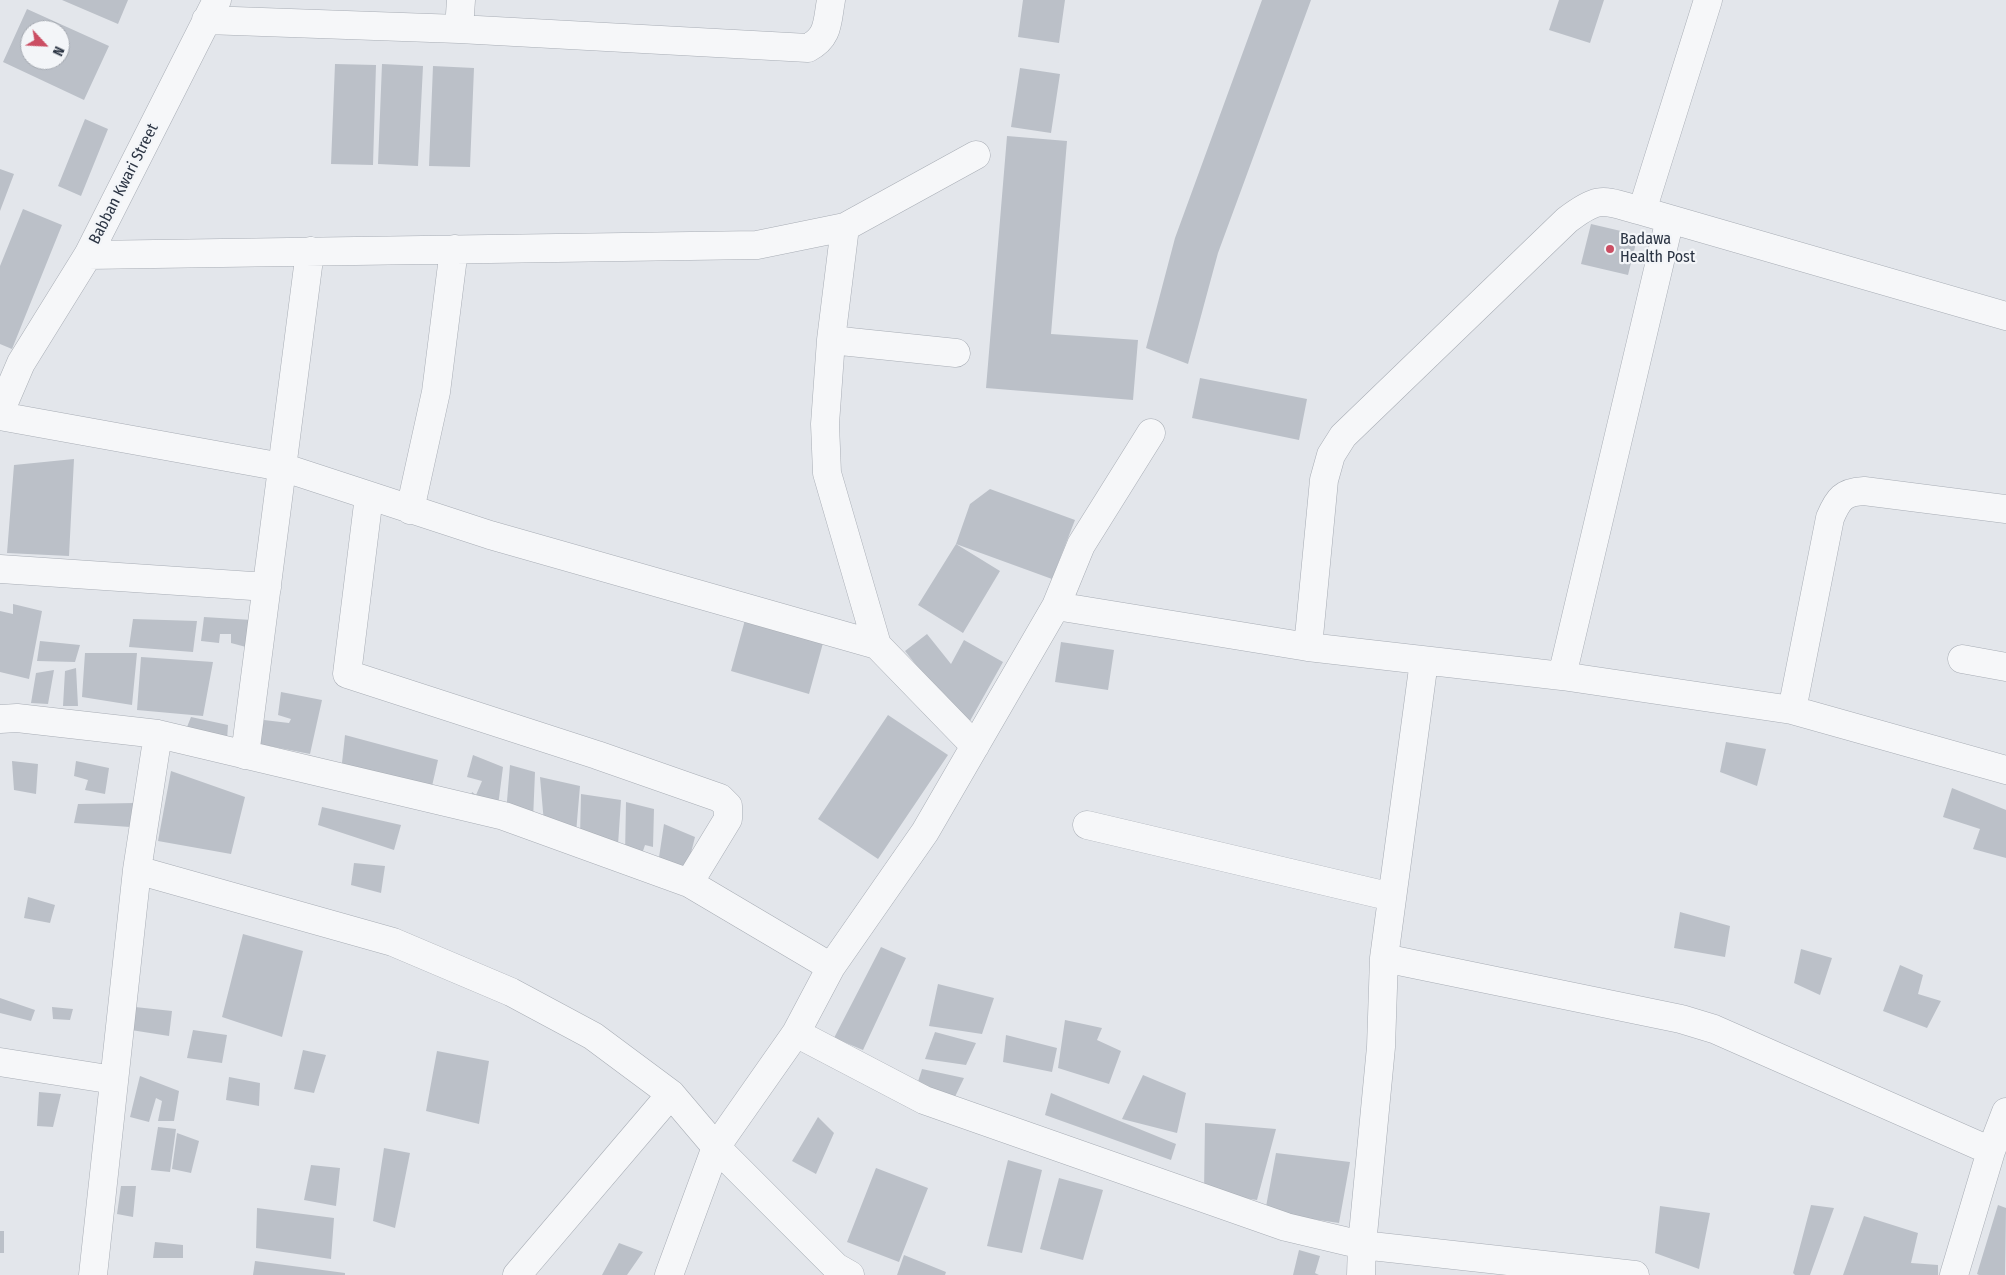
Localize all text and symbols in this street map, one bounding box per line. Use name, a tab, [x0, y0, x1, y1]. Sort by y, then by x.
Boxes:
north arrow	[20, 20, 70, 70]
text: N	[49, 44, 68, 59]
street label: Babban Kwari Street	[85, 121, 163, 247]
place label: Badawa Health Post	[1620, 230, 1695, 268]
marker: Badawa Health Post	[1604, 243, 1616, 255]

